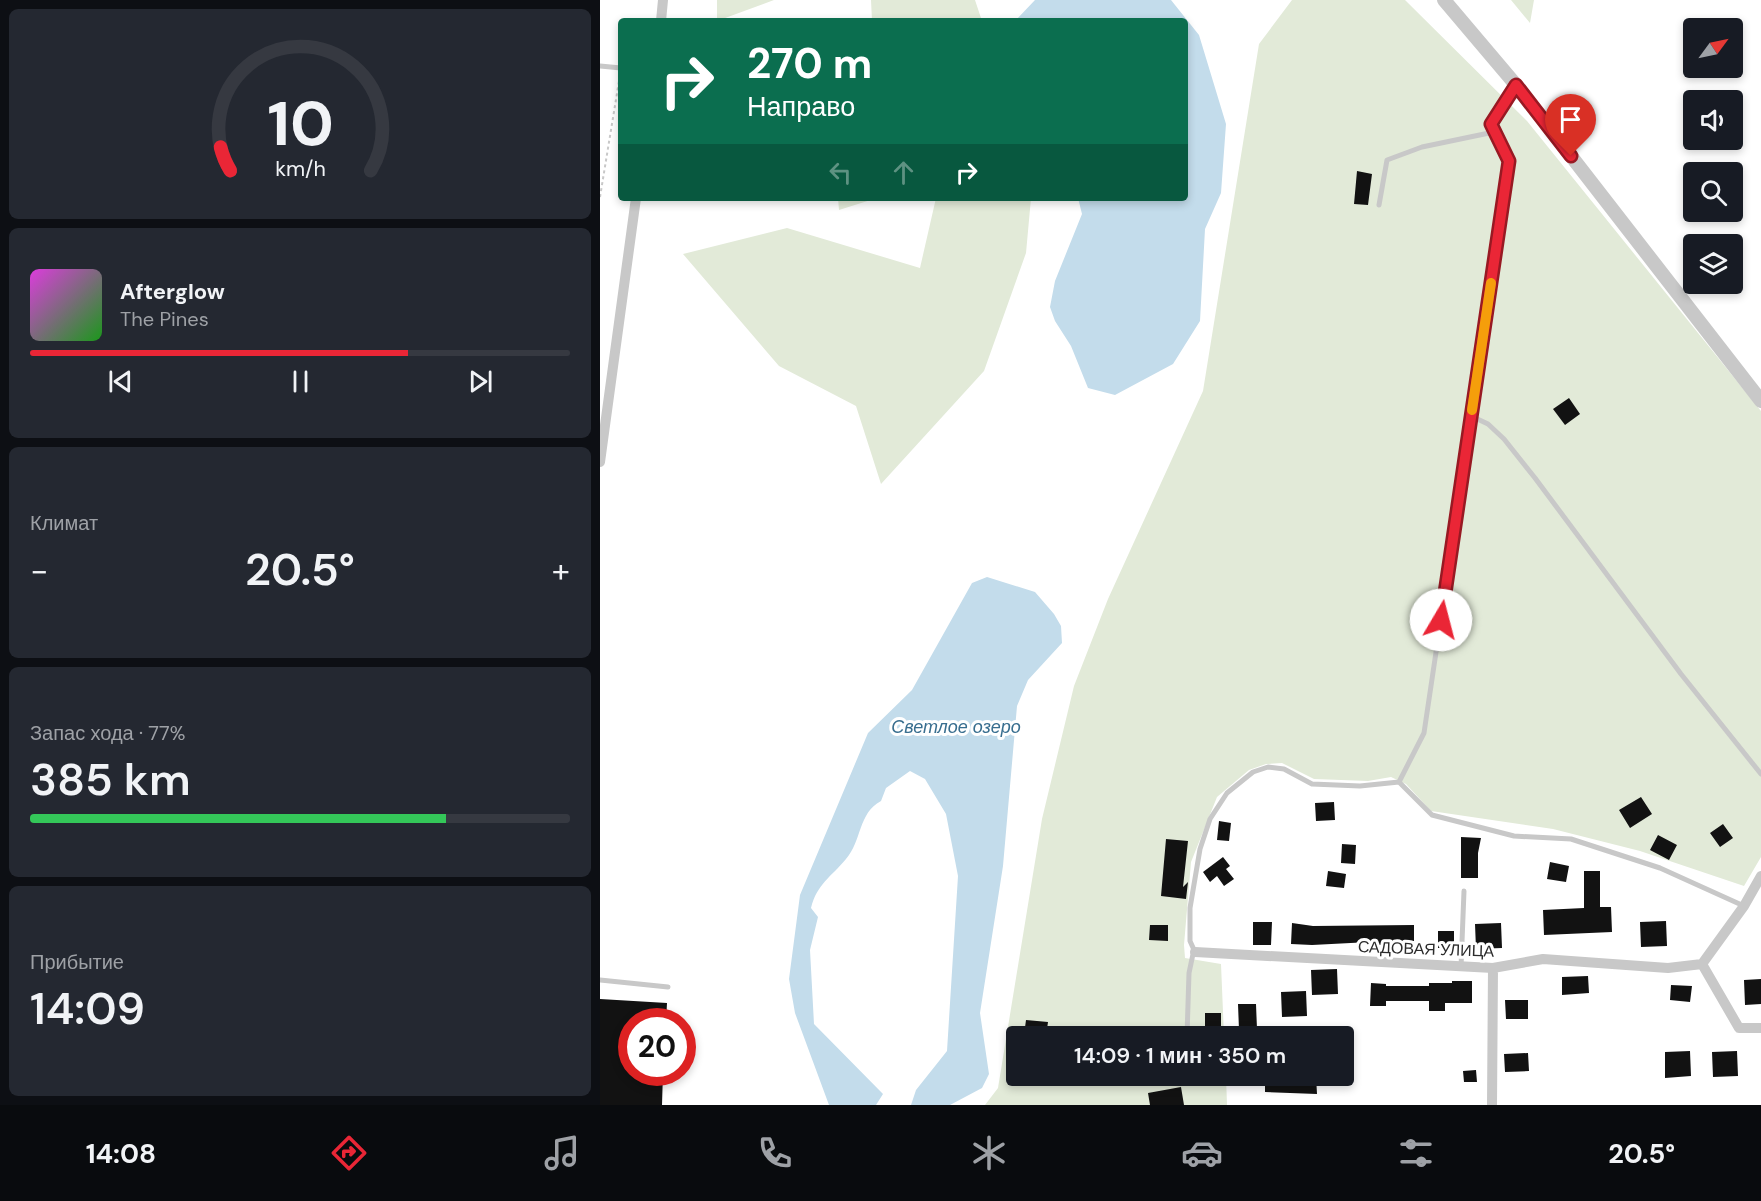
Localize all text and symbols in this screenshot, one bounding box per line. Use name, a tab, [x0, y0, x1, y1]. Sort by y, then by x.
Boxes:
north arrow	[1683, 18, 1743, 78]
map controls	[1683, 18, 1743, 294]
text: 270 m	[747, 36, 872, 91]
icon: right	[648, 42, 726, 120]
text: 10	[267, 83, 333, 164]
text: Направо	[747, 89, 855, 124]
button: sound	[1683, 90, 1743, 150]
pin	[1545, 94, 1596, 156]
icon: arrive	[1554, 103, 1587, 136]
text: km/h	[275, 155, 325, 183]
icon: left	[824, 156, 857, 189]
icon: ahead	[887, 156, 920, 189]
icon: right	[950, 156, 983, 189]
button: search	[1683, 162, 1743, 222]
button: layers	[1683, 234, 1743, 294]
text: Afterglow	[120, 277, 225, 306]
text: The Pines	[120, 306, 209, 332]
icon: previous	[104, 365, 137, 398]
icon: pause	[284, 365, 317, 398]
icon: next	[464, 365, 497, 398]
text: Климат	[30, 510, 98, 536]
text: 20.5°	[245, 540, 355, 599]
text: −	[30, 549, 48, 592]
text: +	[552, 549, 570, 592]
position arrow	[1409, 588, 1473, 652]
water label: Светлое озеро	[891, 715, 1021, 739]
text: Запас хода · 77%	[30, 720, 185, 746]
text: 385 km	[30, 750, 191, 809]
street label: САДОВАЯ УЛИЦА	[1357, 936, 1495, 962]
text: Прибытие	[30, 949, 124, 975]
text: 14:09	[30, 979, 145, 1038]
speed limit sign: 20	[618, 1008, 696, 1086]
text: 14:09 · 1 мин · 350 m	[1074, 1041, 1286, 1070]
icon: directions	[328, 1132, 370, 1174]
icon: music	[541, 1132, 583, 1174]
icon: phone	[754, 1132, 796, 1174]
icon: climate	[968, 1132, 1010, 1174]
icon: car	[1181, 1132, 1223, 1174]
icon: filters	[1395, 1132, 1437, 1174]
text: 14:08	[86, 1136, 156, 1171]
text: 20.5°	[1608, 1136, 1675, 1171]

